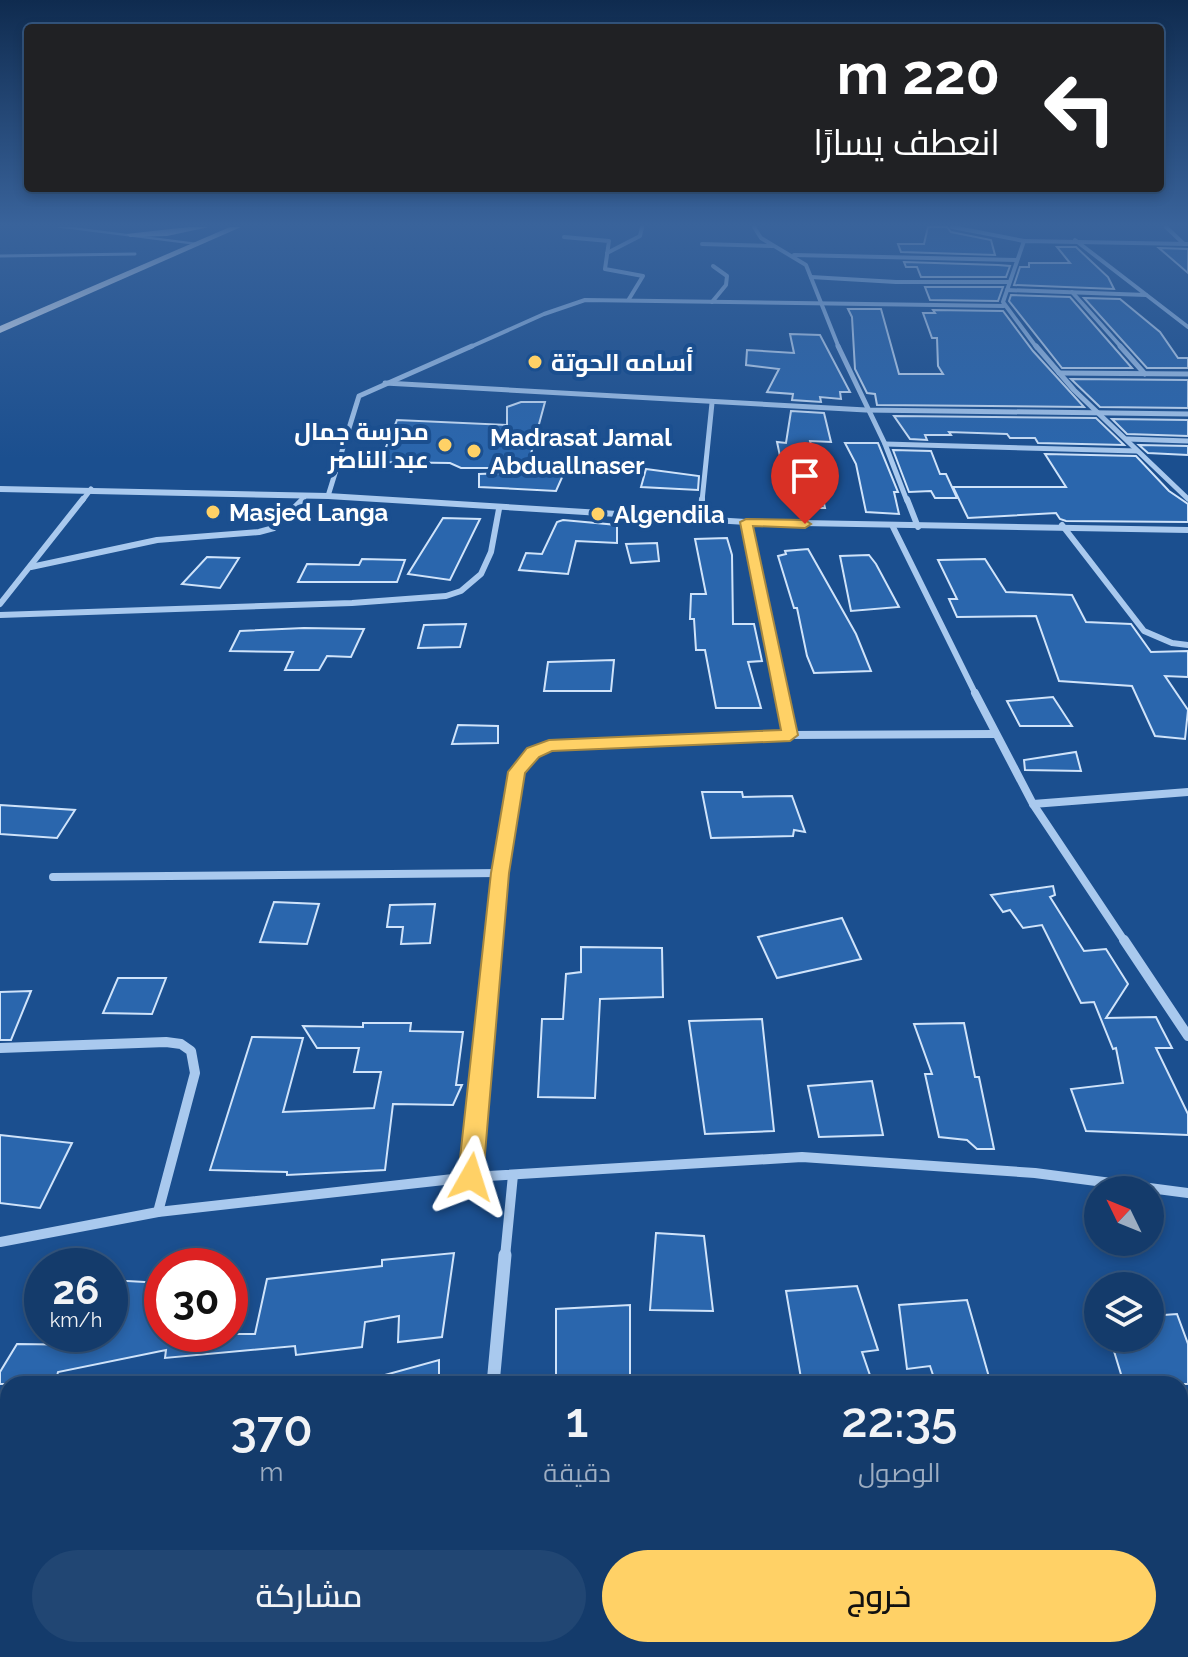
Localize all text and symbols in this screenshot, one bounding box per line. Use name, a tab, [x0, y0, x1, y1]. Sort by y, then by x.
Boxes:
text: 220 m	[837, 41, 1000, 107]
icon: left	[1028, 56, 1132, 160]
text: انعطف يسارًا	[813, 121, 1000, 163]
place label: أسامه الحوتة	[551, 347, 693, 377]
marker: أسامه الحوتة	[526, 353, 544, 371]
place label: مدرسة جمال عبد الناصر	[294, 417, 429, 474]
place label: Madrasat Jamal Abduallnaser	[490, 423, 672, 480]
marker: مدرسة جمال عبد الناصر	[436, 436, 454, 454]
marker: Madrasat Jamal Abduallnaser	[465, 442, 483, 460]
pin	[771, 442, 839, 524]
icon: arrive	[783, 454, 827, 498]
place label: Masjed Langa	[229, 498, 389, 527]
place label: Algendila	[614, 500, 725, 529]
marker: Masjed Langa	[204, 503, 222, 521]
marker: Algendila	[589, 505, 607, 523]
position arrow	[429, 1135, 513, 1219]
north arrow	[1084, 1176, 1164, 1256]
map controls	[1084, 1176, 1164, 1352]
speed limit sign: 30	[144, 1248, 248, 1352]
text: 26	[53, 1266, 99, 1313]
button: layers	[1084, 1272, 1164, 1352]
text: km/h	[50, 1308, 102, 1332]
text: 1	[566, 1392, 588, 1448]
text: 22:35	[841, 1392, 958, 1448]
text: 370	[231, 1401, 313, 1457]
text: m	[260, 1457, 284, 1487]
text: دقيقة	[543, 1458, 611, 1488]
text: الوصول	[858, 1458, 941, 1488]
button: مشاركة	[32, 1550, 586, 1642]
button: خروج	[602, 1550, 1156, 1642]

